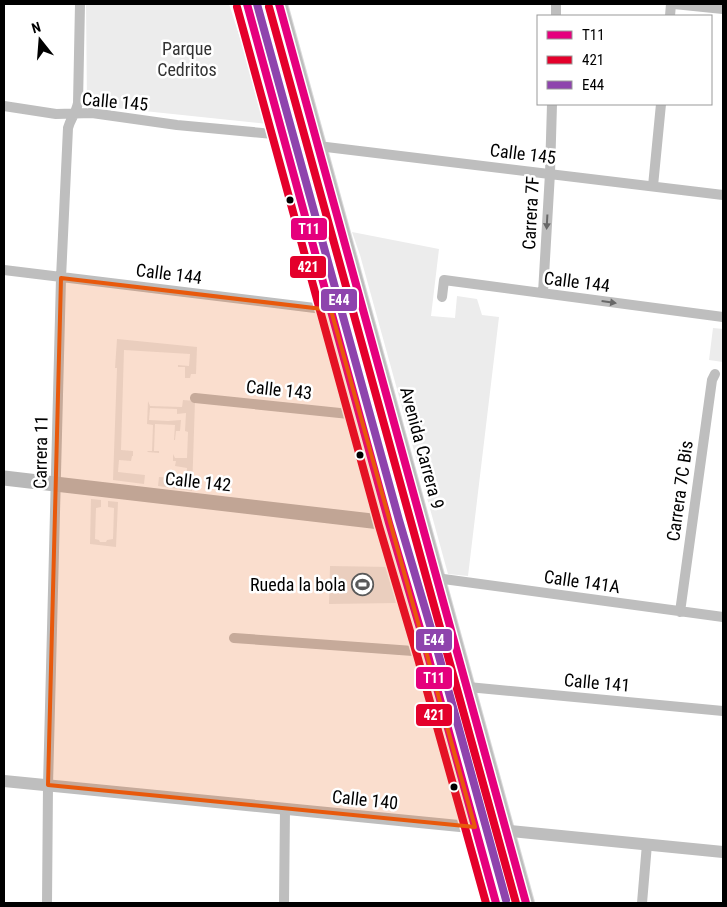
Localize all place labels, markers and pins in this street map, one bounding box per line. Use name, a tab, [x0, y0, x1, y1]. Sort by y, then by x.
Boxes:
unlabelled marker	[285, 195, 295, 205]
unlabelled marker	[355, 450, 365, 460]
sports icon: Rueda la bola	[350, 573, 374, 597]
place label: Rueda la bola	[250, 574, 346, 595]
unlabelled marker	[449, 782, 459, 792]

